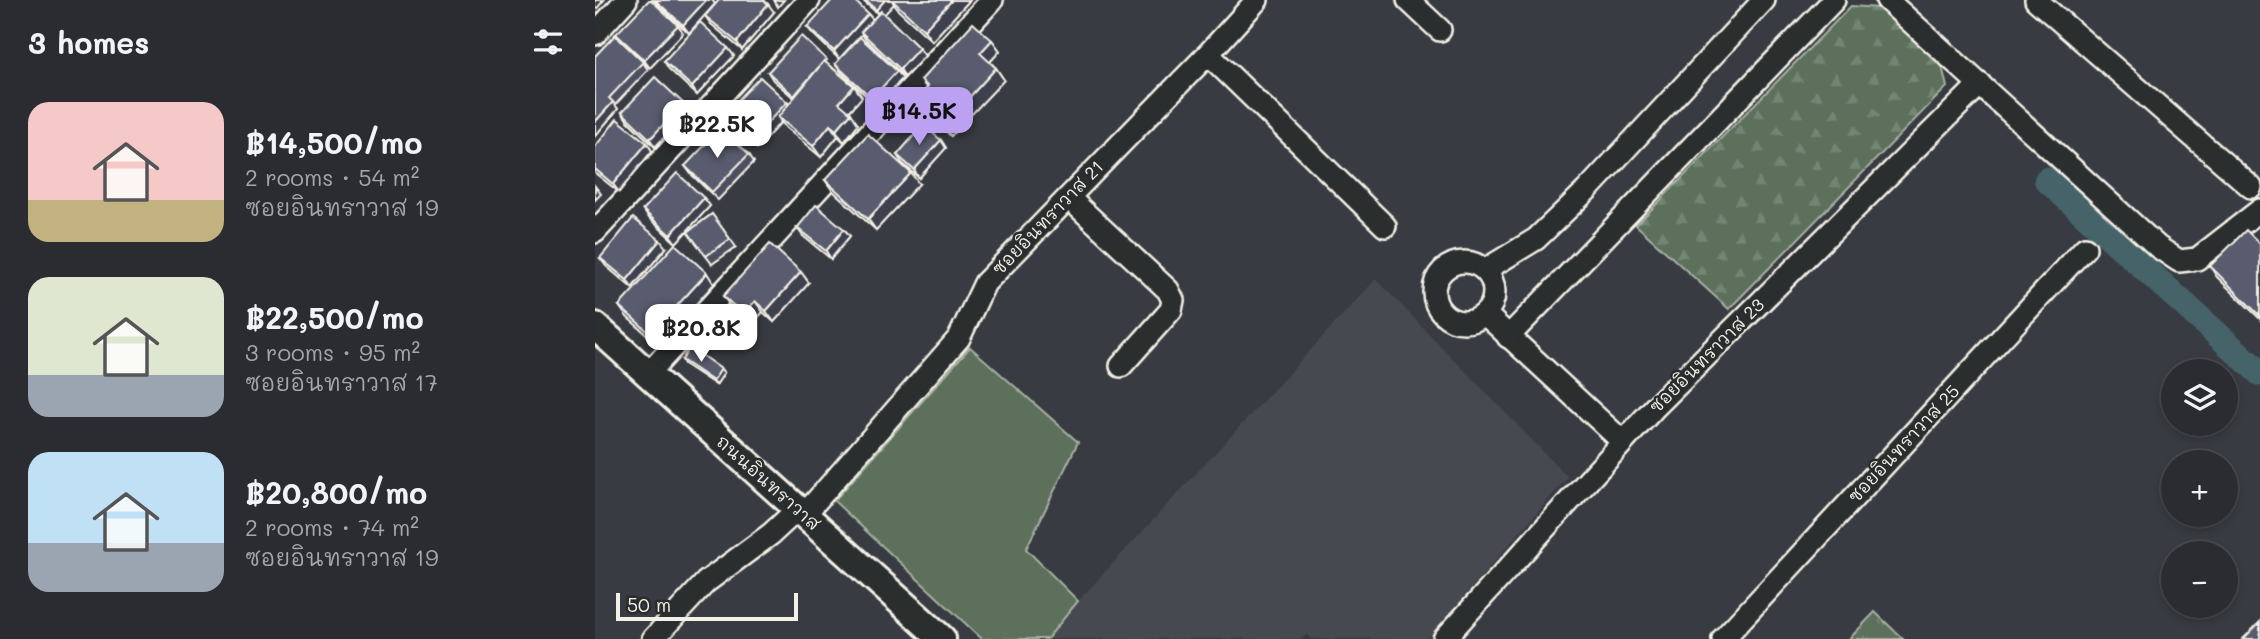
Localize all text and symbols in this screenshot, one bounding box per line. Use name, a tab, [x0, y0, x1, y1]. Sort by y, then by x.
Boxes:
text: 3 homes	[28, 22, 149, 62]
icon: filters	[529, 23, 567, 61]
pin: ฿14.5K	[862, 88, 976, 147]
text: ฿14.5K	[881, 95, 957, 125]
pin: ฿22.5K	[660, 100, 774, 160]
text: ฿22.5K	[679, 108, 755, 138]
text: ฿14,500/mo	[245, 122, 422, 162]
icon: home	[84, 130, 168, 214]
street label: ซอยอินทราวาส 21	[986, 155, 1108, 280]
text: 2 rooms · 54 m²	[245, 162, 420, 192]
text: ซอยอินทราวาส 19	[245, 192, 438, 222]
street label: ซอยอินทราวาส 23	[1644, 293, 1769, 418]
text: ฿22,500/mo	[245, 297, 424, 337]
pin: ฿20.8K	[644, 304, 758, 364]
icon: home	[84, 305, 168, 389]
text: ฿20.8K	[661, 312, 741, 342]
text: 3 rooms · 95 m²	[245, 337, 420, 367]
map controls	[2161, 359, 2238, 618]
button: layers	[2161, 359, 2238, 436]
text: ซอยอินทราวาส 17	[245, 367, 438, 397]
street label: ซอยอินทราวาส 25	[1842, 379, 1964, 508]
street label: ถนนอินทราวาส	[711, 429, 826, 535]
button: +	[2161, 450, 2238, 527]
text: ฿20,800/mo	[245, 472, 427, 512]
icon: home	[84, 480, 168, 564]
text: 2 rooms · 74 m²	[245, 512, 419, 542]
button: −	[2161, 541, 2238, 618]
text: ซอยอินทราวาส 19	[245, 542, 438, 572]
scale bar	[616, 590, 798, 622]
text: 50 m	[627, 592, 671, 617]

